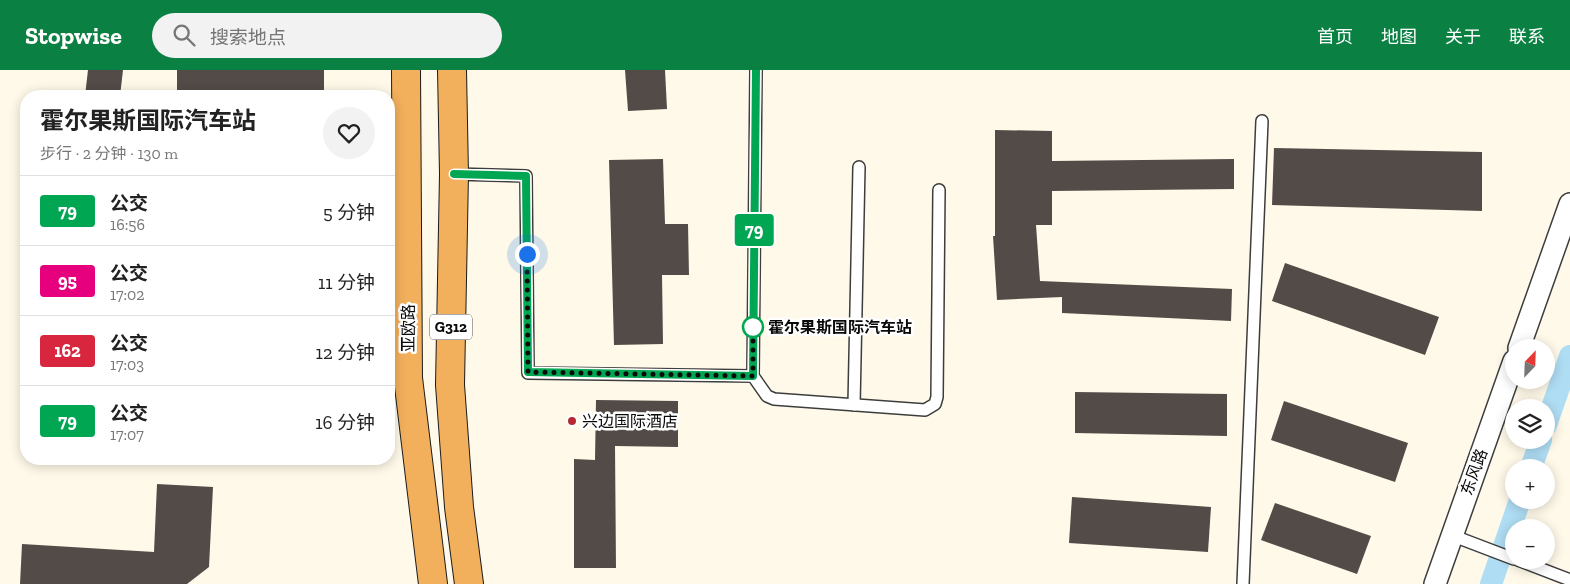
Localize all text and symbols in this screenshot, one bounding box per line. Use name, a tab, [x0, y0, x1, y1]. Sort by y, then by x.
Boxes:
search box	[152, 13, 502, 58]
text: Stopwise	[25, 21, 122, 50]
icon: search	[170, 21, 198, 49]
text: 搜索地点	[210, 26, 286, 49]
text: 首页	[1317, 26, 1353, 48]
text: 地图	[1381, 26, 1417, 48]
text: 关于	[1445, 26, 1481, 48]
text: 联系	[1509, 26, 1545, 48]
text: 霍尔果斯国际汽车站	[40, 106, 256, 135]
button: heart	[323, 107, 375, 159]
text: 步行 · 2 分钟 · 130 m	[40, 144, 178, 163]
text: 公交	[110, 192, 148, 215]
text: 79	[58, 200, 77, 222]
text: 5 分钟	[323, 201, 375, 224]
line badge: 79	[732, 214, 776, 246]
text: 16:56	[110, 215, 145, 234]
text: 79	[745, 219, 763, 241]
your location	[515, 242, 540, 267]
text: 公交	[110, 262, 148, 285]
text: 95	[58, 270, 77, 292]
text: 11 分钟	[318, 271, 375, 294]
text: 17:02	[110, 285, 144, 304]
street label: 亚欧路	[399, 304, 418, 352]
road number: G312	[430, 314, 472, 340]
marker: 霍尔果斯国际汽车站	[742, 316, 764, 338]
place label: 霍尔果斯国际汽车站	[768, 318, 912, 337]
text: 公交	[110, 332, 148, 355]
north arrow	[1505, 339, 1555, 389]
map controls	[1505, 339, 1555, 569]
text: 162	[54, 340, 81, 362]
text: 12 分钟	[316, 341, 375, 364]
text: 17:03	[110, 355, 144, 374]
button: layers	[1505, 399, 1555, 449]
text: 公交	[110, 402, 148, 425]
text: 79	[58, 410, 77, 432]
text: 16 分钟	[315, 411, 375, 434]
place label: 兴边国际酒店	[582, 412, 678, 431]
marker: 兴边国际酒店	[566, 415, 578, 427]
text: 17:07	[110, 425, 144, 444]
street label: 东风路	[1457, 446, 1491, 498]
button: +	[1505, 459, 1555, 509]
button: −	[1505, 519, 1555, 569]

